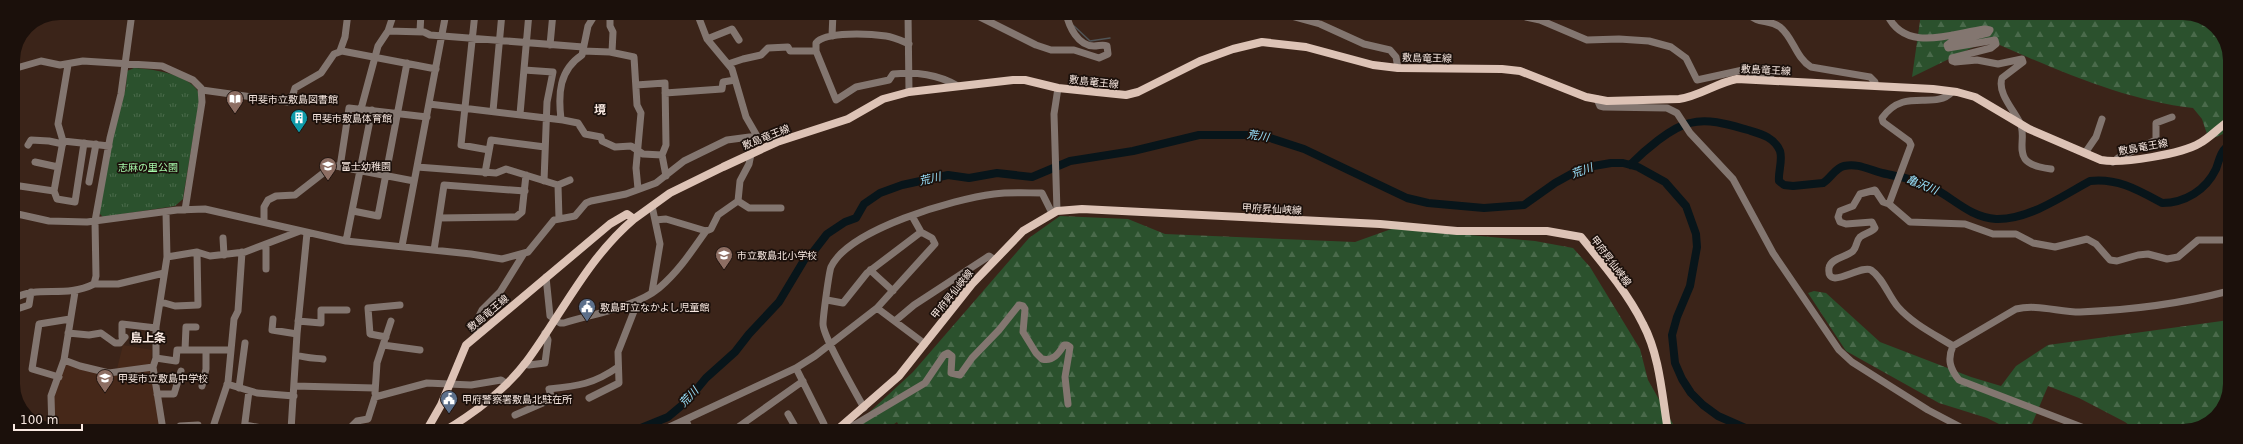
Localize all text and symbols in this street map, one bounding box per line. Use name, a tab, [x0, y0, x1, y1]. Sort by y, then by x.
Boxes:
street label: 敷島竜王線	[1402, 52, 1452, 64]
street label: 敷島竜王線	[1741, 63, 1791, 77]
street label: 敷島竜王線	[1069, 74, 1119, 90]
library icon: 甲斐市立敷島図書館	[225, 89, 245, 114]
place label: 甲斐市立敷島図書館	[248, 94, 338, 105]
district label: 境	[594, 103, 606, 117]
building icon: 甲斐市敷島体育館	[289, 108, 309, 133]
place label: 甲斐市敷島体育館	[312, 113, 392, 124]
street label: 敷島竜王線	[741, 123, 791, 151]
water label: 荒川	[1246, 128, 1271, 144]
street label: 敷島竜王線	[2117, 137, 2169, 157]
school or university icon: 富士幼稚園	[318, 156, 338, 181]
place label: 富士幼稚園	[341, 161, 391, 172]
water label: 荒川	[1569, 161, 1595, 181]
park label: 志麻の里公園	[118, 162, 178, 173]
water label: 荒川	[918, 170, 943, 188]
water label: 亀沢川	[1904, 173, 1941, 198]
street label: 甲府昇仙峡線	[1242, 202, 1302, 216]
street label: 甲府昇仙峡線	[1589, 234, 1633, 288]
school or university icon: 市立敷島北小学校	[714, 245, 734, 270]
place label: 市立敷島北小学校	[737, 250, 817, 261]
street label: 甲府昇仙峡線	[929, 267, 975, 321]
street label: 敷島竜王線	[465, 293, 511, 333]
public building icon: 敷島町立なかよし児童館	[577, 297, 597, 322]
place label: 敷島町立なかよし児童館	[600, 302, 710, 313]
district label: 島上条	[130, 331, 166, 345]
school or university icon: 甲斐市立敷島中学校	[95, 368, 115, 393]
place label: 甲斐市立敷島中学校	[118, 373, 208, 384]
water label: 荒川	[677, 384, 702, 409]
public building icon: 甲府警察署敷島北駐在所	[439, 389, 459, 414]
place label: 甲府警察署敷島北駐在所	[462, 394, 572, 405]
scale bar	[14, 406, 82, 432]
text: 100 m	[20, 413, 58, 427]

